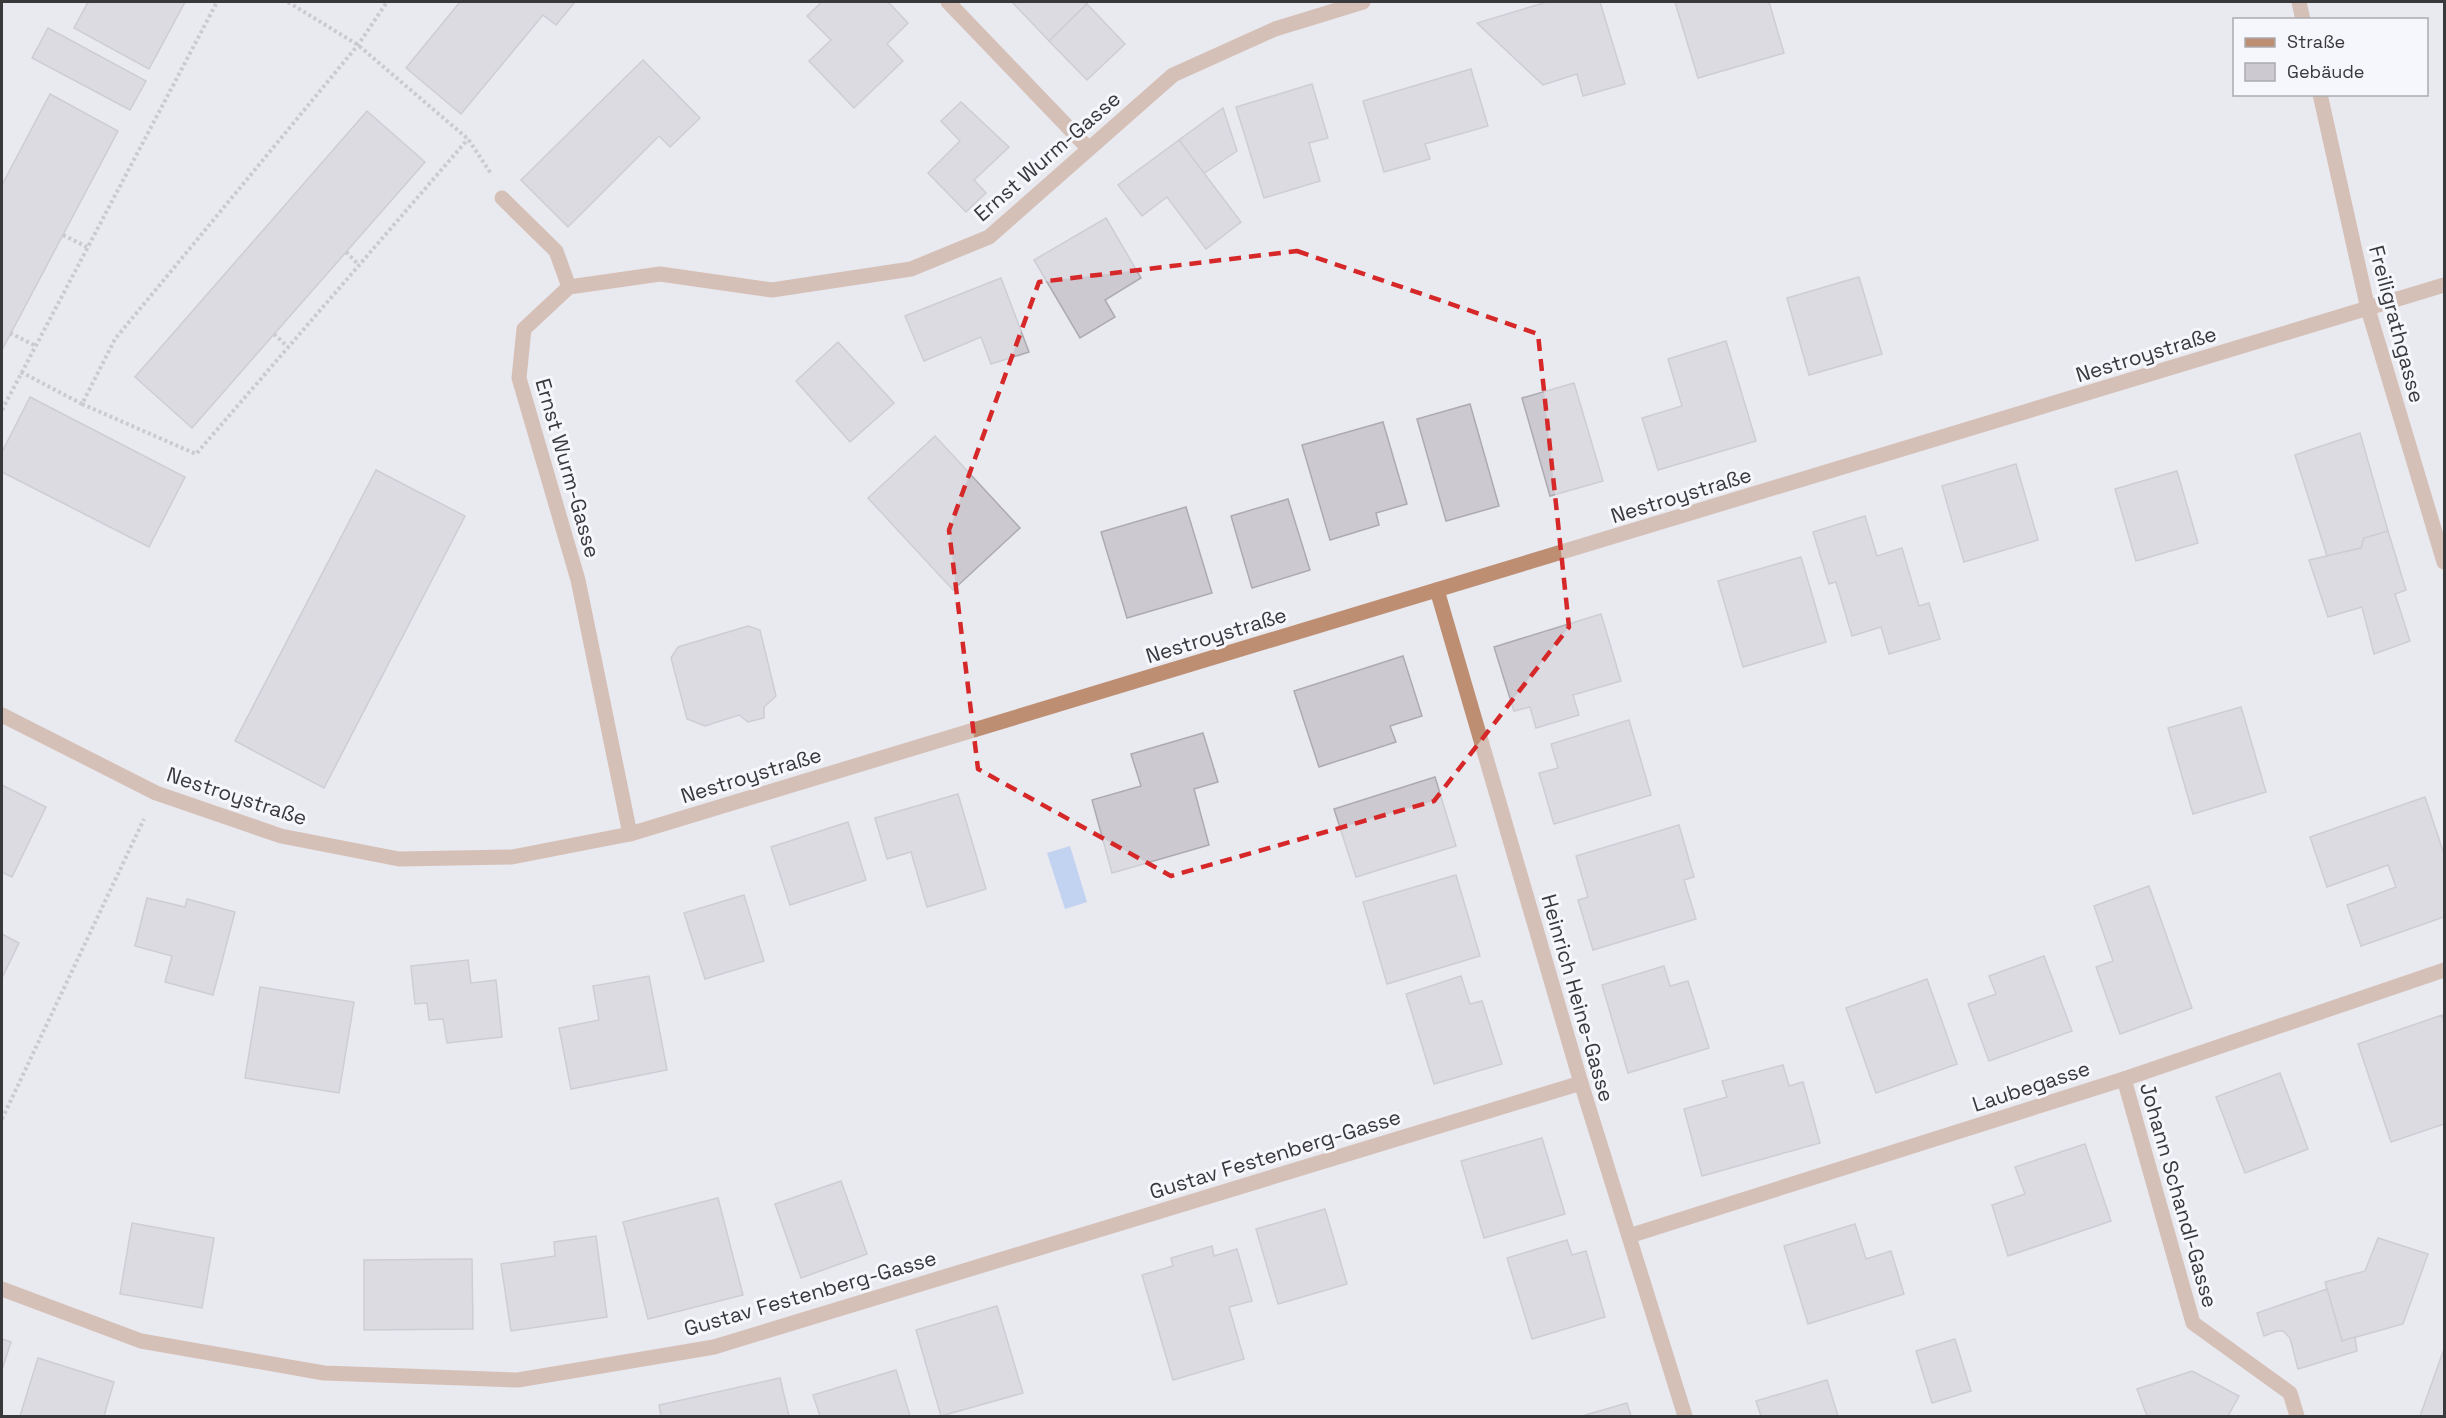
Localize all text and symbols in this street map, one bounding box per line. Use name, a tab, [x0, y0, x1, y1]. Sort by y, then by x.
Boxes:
legend	[2233, 18, 2428, 96]
text: Straße	[2287, 30, 2345, 53]
text: Gebäude	[2287, 60, 2365, 83]
street label: Ernst Wurm-Gasse	[968, 85, 1126, 227]
street label: Freiligrathgasse	[2363, 242, 2431, 406]
street label: Nestroystraße	[2072, 320, 2220, 388]
street label: Ernst Wurm-Gasse	[529, 375, 607, 561]
street label: Nestroystraße	[1607, 461, 1755, 529]
street label: Nestroystraße	[1142, 601, 1290, 669]
street label: Nestroystraße	[677, 741, 825, 809]
street label: Nestroystraße	[163, 761, 311, 831]
street label: Heinrich Heine-Gasse	[1535, 891, 1621, 1105]
street label: Laubegasse	[1969, 1054, 2093, 1118]
street label: Johann Schandl-Gasse	[2134, 1079, 2224, 1311]
street label: Gustav Festenberg-Gasse	[1146, 1103, 1404, 1205]
street label: Gustav Festenberg-Gasse	[681, 1244, 939, 1342]

